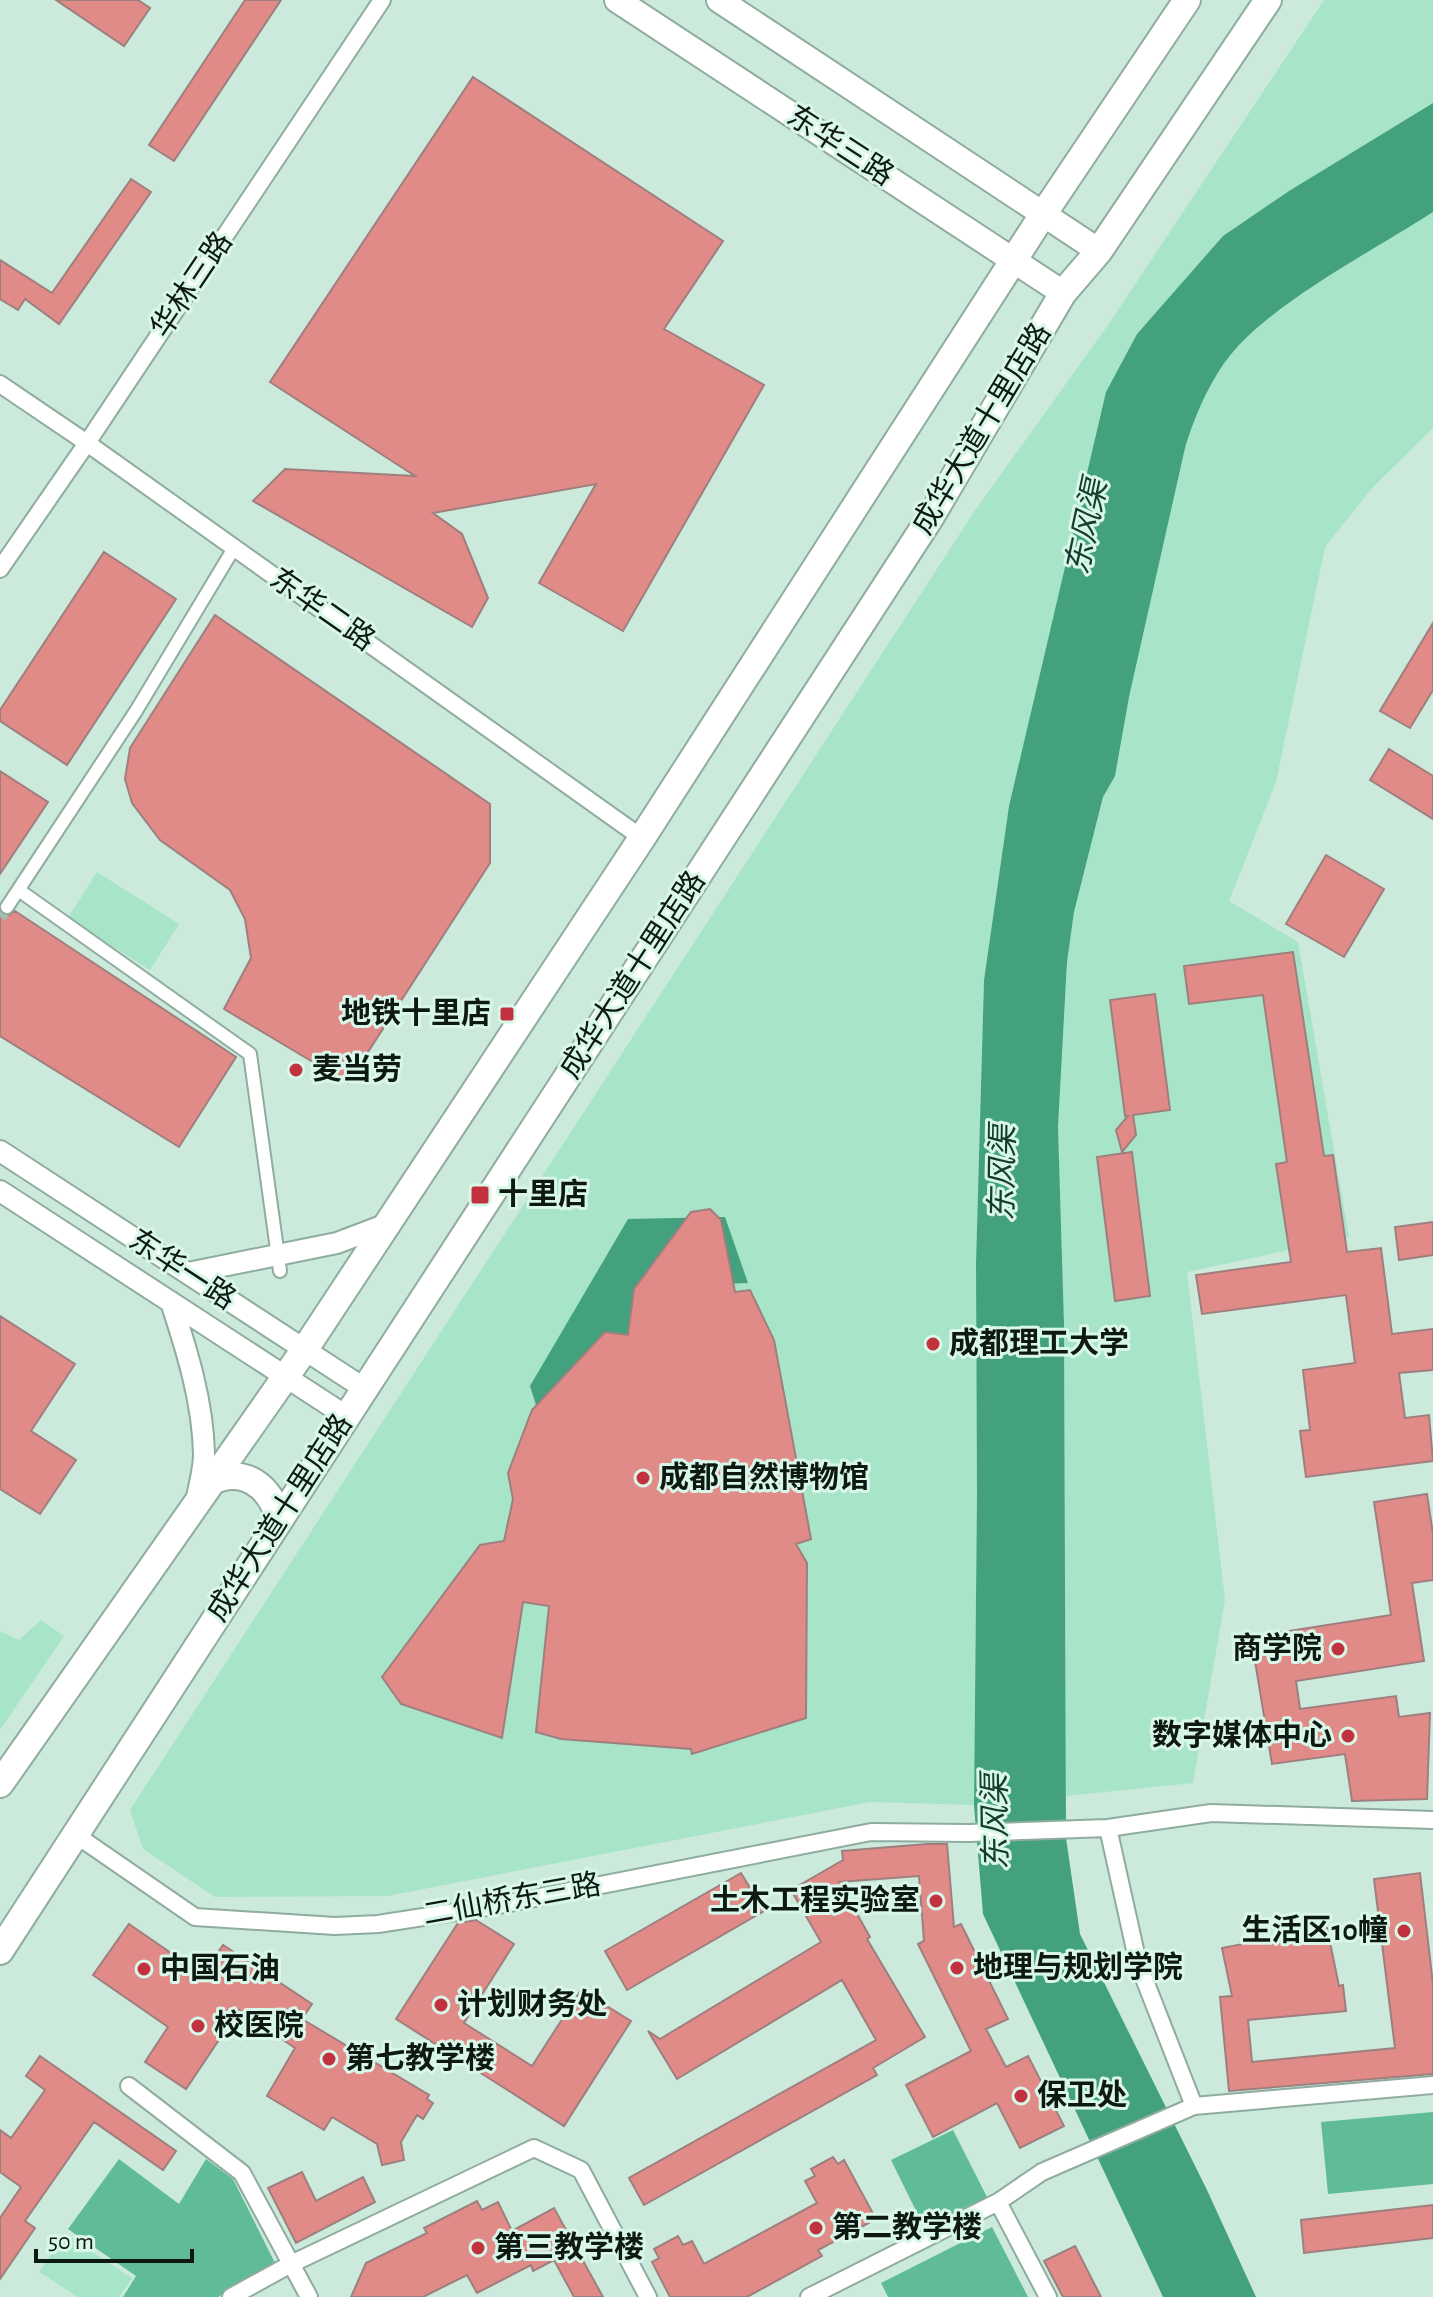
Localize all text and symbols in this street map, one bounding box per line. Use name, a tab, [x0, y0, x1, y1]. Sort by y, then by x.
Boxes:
street label: 东华三路	[782, 99, 900, 191]
street label: 华林三路	[144, 226, 238, 343]
street label: 成华大道十里店路	[906, 317, 1057, 540]
water label: 东风渠	[1059, 472, 1113, 577]
street label: 东华二路	[264, 562, 381, 657]
street label: 成华大道十里店路	[553, 865, 711, 1084]
place label: 地铁十里店	[341, 997, 491, 1029]
marker: 地铁十里店	[498, 1005, 516, 1023]
place label: 麦当劳	[312, 1053, 402, 1085]
marker: 麦当劳	[287, 1061, 305, 1079]
water label: 东风渠	[984, 1121, 1020, 1221]
place label: 十里店	[498, 1178, 588, 1210]
marker: 十里店	[469, 1184, 491, 1206]
street label: 东华一路	[124, 1223, 242, 1315]
place label: 成都理工大学	[949, 1327, 1129, 1359]
marker: 成都理工大学	[924, 1335, 942, 1353]
street label: 成华大道十里店路	[200, 1408, 358, 1627]
place label: 成都自然博物馆	[659, 1461, 869, 1493]
marker: 成都自然博物馆	[634, 1469, 652, 1487]
place label: 商学院	[1232, 1632, 1322, 1664]
marker: 商学院	[1329, 1640, 1347, 1658]
place label: 数字媒体中心	[1152, 1719, 1332, 1751]
marker: 数字媒体中心	[1339, 1727, 1357, 1745]
water label: 东风渠	[977, 1770, 1013, 1870]
street label: 二仙桥东三路	[420, 1868, 603, 1930]
place label: 土木工程实验室	[710, 1884, 920, 1916]
marker: 土木工程实验室	[927, 1892, 945, 1910]
place label: 生活区10幢	[1242, 1914, 1388, 1946]
marker: 生活区10幢	[1395, 1922, 1413, 1940]
place label: 地理与规划学院	[973, 1951, 1183, 1983]
place label: 中国石油	[160, 1952, 280, 1984]
marker: 地理与规划学院	[948, 1959, 966, 1977]
marker: 中国石油	[135, 1960, 153, 1978]
place label: 计划财务处	[457, 1988, 607, 2020]
marker: 计划财务处	[432, 1996, 450, 2014]
place label: 校医院	[214, 2009, 304, 2041]
marker: 校医院	[189, 2017, 207, 2035]
place label: 第七教学楼	[345, 2042, 495, 2074]
marker: 第七教学楼	[320, 2050, 338, 2068]
place label: 保卫处	[1037, 2079, 1127, 2111]
marker: 保卫处	[1012, 2087, 1030, 2105]
place label: 第二教学楼	[832, 2211, 982, 2243]
scale bar	[36, 2213, 192, 2263]
marker: 第二教学楼	[807, 2219, 825, 2237]
text: 50 m	[48, 2230, 94, 2254]
place label: 第三教学楼	[494, 2231, 644, 2263]
marker: 第三教学楼	[469, 2239, 487, 2257]

